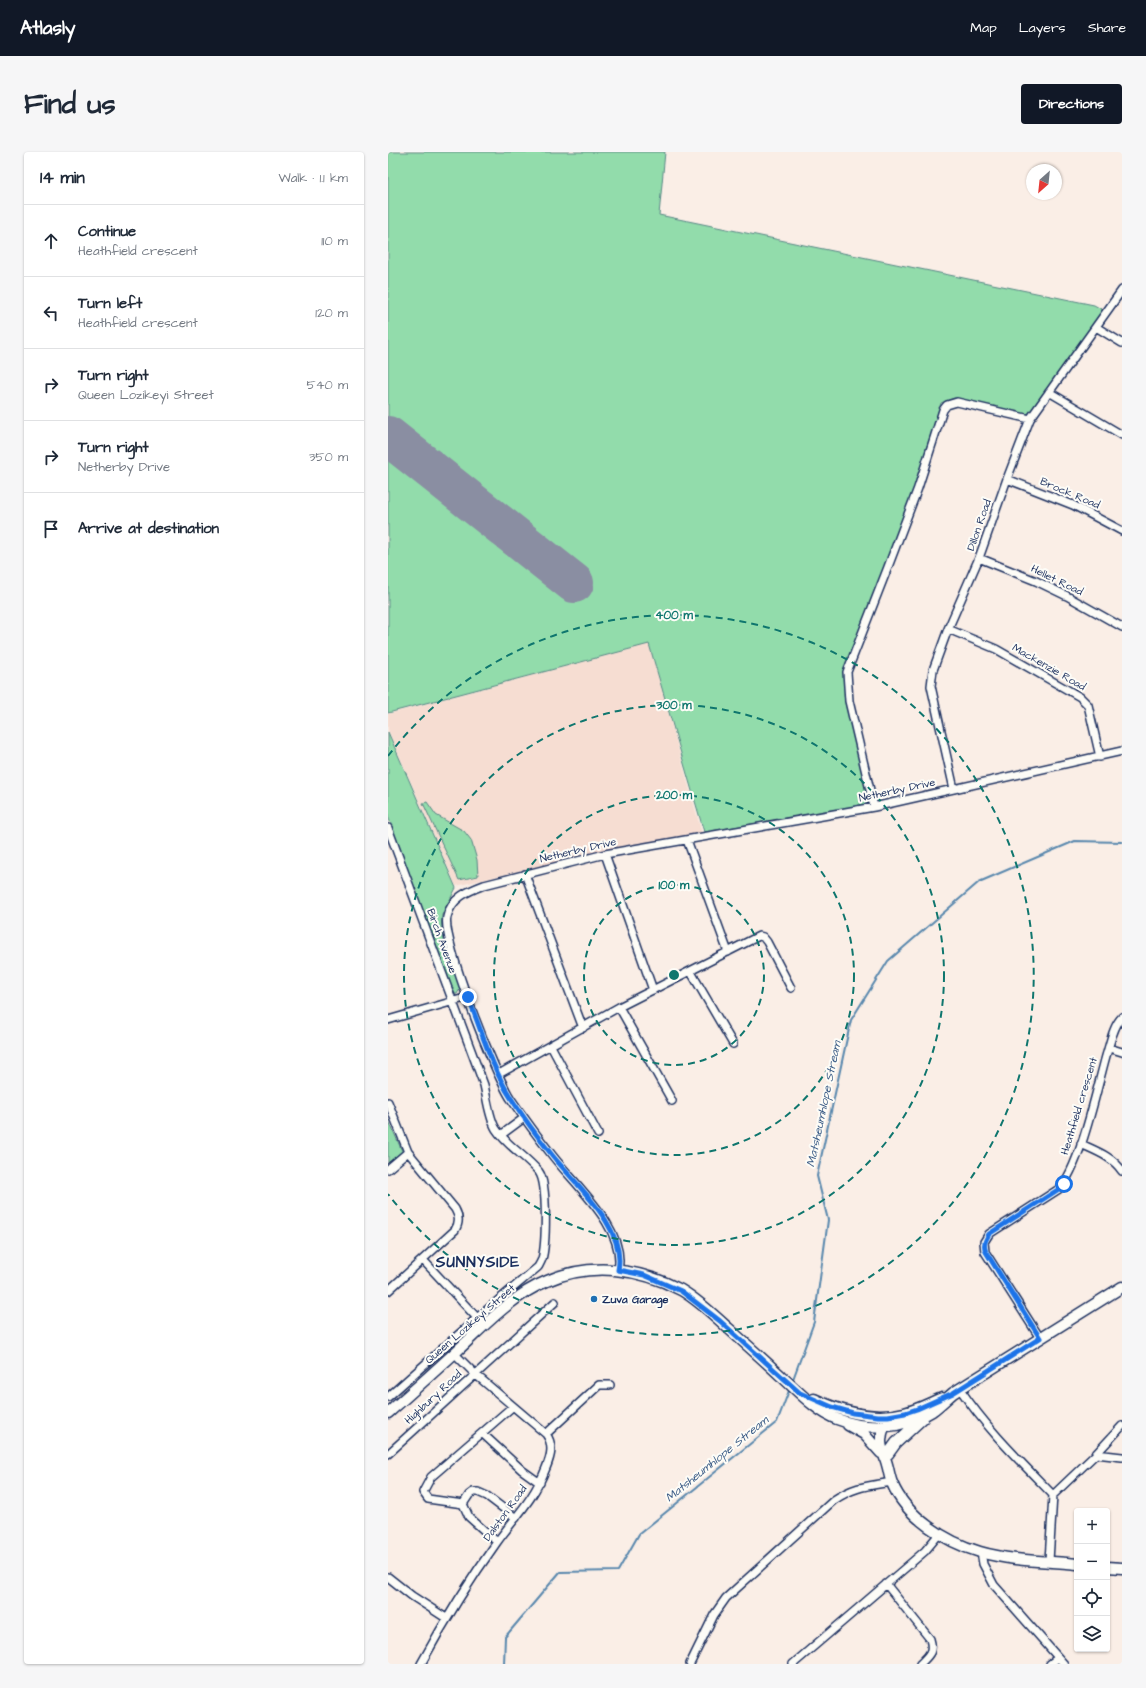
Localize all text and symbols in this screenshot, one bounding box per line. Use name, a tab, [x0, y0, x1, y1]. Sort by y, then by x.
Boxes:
text: Atlasly	[20, 15, 75, 42]
text: Map	[970, 18, 997, 38]
text: Layers	[1019, 18, 1066, 38]
text: Share	[1088, 18, 1126, 38]
button: Directions	[1021, 84, 1122, 124]
text: Find us	[24, 85, 115, 124]
north arrow	[1026, 164, 1062, 200]
text: 14 min	[40, 166, 85, 190]
text: Walk · 1.1 km	[278, 169, 348, 187]
text: Continue	[78, 221, 136, 242]
icon: ahead	[40, 230, 62, 252]
text: 110 m	[321, 232, 348, 250]
text: Heathfield crescent	[78, 242, 198, 260]
text: Turn left	[78, 293, 142, 314]
icon: left	[40, 302, 62, 324]
text: 120 m	[315, 304, 348, 322]
text: Heathfield crescent	[78, 314, 198, 332]
text: Turn right	[78, 365, 149, 386]
icon: right	[40, 374, 62, 396]
text: 540 m	[306, 376, 348, 394]
text: Queen Lozikeyi Street	[78, 386, 214, 404]
text: Turn right	[78, 437, 149, 458]
icon: right	[40, 446, 62, 468]
text: 350 m	[309, 448, 348, 466]
text: Netherby Drive	[78, 458, 170, 476]
street label: Brock Road	[1038, 474, 1102, 512]
street label: Dillon Road	[963, 497, 995, 553]
icon: arrive	[40, 518, 62, 540]
text: Arrive at destination	[78, 518, 219, 539]
street label: Hellet Road	[1028, 561, 1086, 599]
text: 400 m	[655, 607, 693, 624]
street label: Mackenzie Road	[1009, 640, 1089, 694]
text: 300 m	[655, 697, 692, 714]
street label: Netherby Drive	[857, 775, 937, 806]
text: 200 m	[655, 787, 693, 804]
street label: Netherby Drive	[538, 834, 618, 867]
text: 100 m	[659, 877, 690, 894]
street label: Birch Avenue	[423, 906, 461, 976]
centre of rings	[667, 968, 681, 982]
route end	[459, 988, 477, 1006]
water label: Matsheumhlope Stream	[802, 1038, 846, 1169]
street label: Heathfield crescent	[1057, 1055, 1101, 1157]
route start	[1055, 1175, 1073, 1193]
district label: SUNNYSIDE	[435, 1252, 520, 1273]
street label: Queen Lozikeyi Street	[422, 1280, 519, 1368]
place label: Zuva Garage	[602, 1292, 668, 1309]
marker: Zuva Garage	[589, 1294, 599, 1304]
street label: Highbury Road	[401, 1366, 466, 1428]
water label: Matsheumhlope Stream	[662, 1411, 774, 1506]
street label: Dalston Road	[480, 1482, 531, 1544]
map controls	[1074, 1508, 1110, 1652]
button: +	[1074, 1508, 1110, 1544]
button: −	[1074, 1544, 1110, 1580]
button: locate	[1074, 1580, 1110, 1616]
button: layers	[1074, 1616, 1110, 1652]

